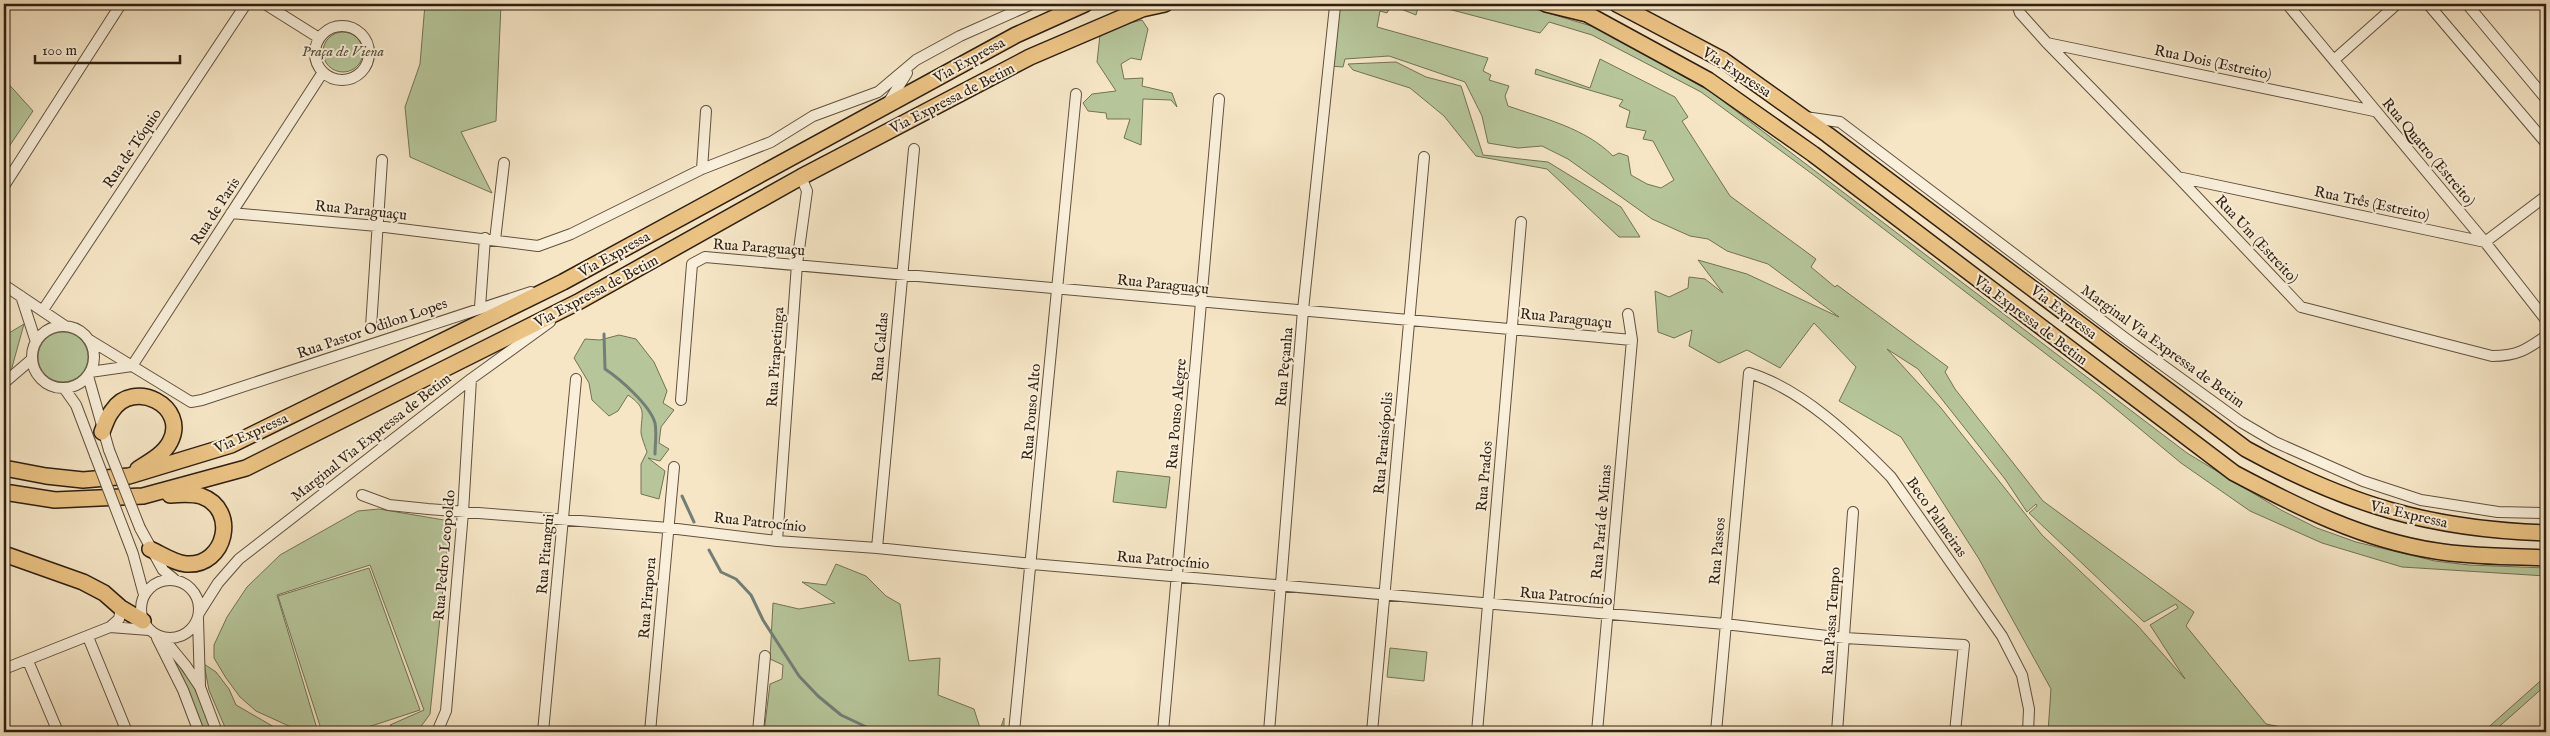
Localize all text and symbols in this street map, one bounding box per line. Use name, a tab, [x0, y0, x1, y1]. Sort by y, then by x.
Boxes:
scale bar	[35, 32, 180, 64]
street label: Via Expressa	[929, 33, 1009, 88]
text: 100 m	[42, 41, 78, 60]
street label: Rua Dois (Estreito)	[2152, 41, 2274, 84]
park label: Praça de Viena	[302, 42, 385, 61]
street label: Via Expressa	[1698, 42, 1775, 102]
street label: Via Expressa de Betim	[886, 59, 1018, 139]
street label: Rua Quatro (Estreito)	[2378, 94, 2480, 210]
street label: Rua de Tóquio	[99, 105, 166, 192]
street label: Rua de Paris	[187, 174, 244, 249]
street label: Rua Três (Estreito)	[2312, 182, 2432, 225]
street label: Rua Um (Estreito)	[2211, 191, 2303, 288]
street label: Rua Paraguaçu	[314, 196, 408, 225]
street label: Via Expressa	[574, 227, 654, 282]
street label: Rua Paraguaçu	[712, 235, 806, 260]
street label: Via Expressa de Betim	[530, 251, 662, 333]
street label: Rua Paraguaçu	[1116, 270, 1210, 299]
street label: Via Expressa de Betim	[1969, 271, 2092, 370]
street label: Via Expressa	[2026, 281, 2101, 344]
street label: Marginal Via Expressa de Betim	[2077, 281, 2249, 412]
street label: Rua Pastor Odilon Lopes	[294, 294, 450, 363]
street label: Rua Paraguaçu	[1519, 304, 1613, 333]
street label: Rua Pirapetinga	[763, 306, 789, 408]
street label: Rua Caldas	[868, 311, 893, 383]
street label: Rua Peçanha	[1272, 326, 1297, 408]
street label: Rua Pouso Alegre	[1162, 358, 1191, 470]
street label: Rua Pouso Alto	[1018, 363, 1045, 461]
street label: Marginal Via Expressa de Betim	[287, 369, 455, 506]
street label: Rua Paraisópolis	[1370, 391, 1397, 495]
street label: Via Expressa	[210, 409, 292, 459]
street label: Rua Prados	[1472, 440, 1497, 512]
street label: Rua Pará de Minas	[1587, 464, 1616, 580]
street label: Beco Palmeiras	[1902, 474, 1971, 561]
street label: Rua Pedro Leopoldo	[429, 489, 460, 621]
street label: Via Expressa	[2367, 496, 2450, 533]
street label: Rua Patrocínio	[713, 508, 807, 537]
street label: Rua Pitangui	[533, 513, 558, 595]
street label: Rua Passos	[1705, 516, 1730, 586]
street label: Rua Patrocínio	[1116, 547, 1210, 574]
street label: Rua Pirapora	[634, 556, 661, 640]
street label: Rua Passa Tempo	[1818, 566, 1845, 676]
street label: Rua Patrocínio	[1519, 583, 1613, 610]

